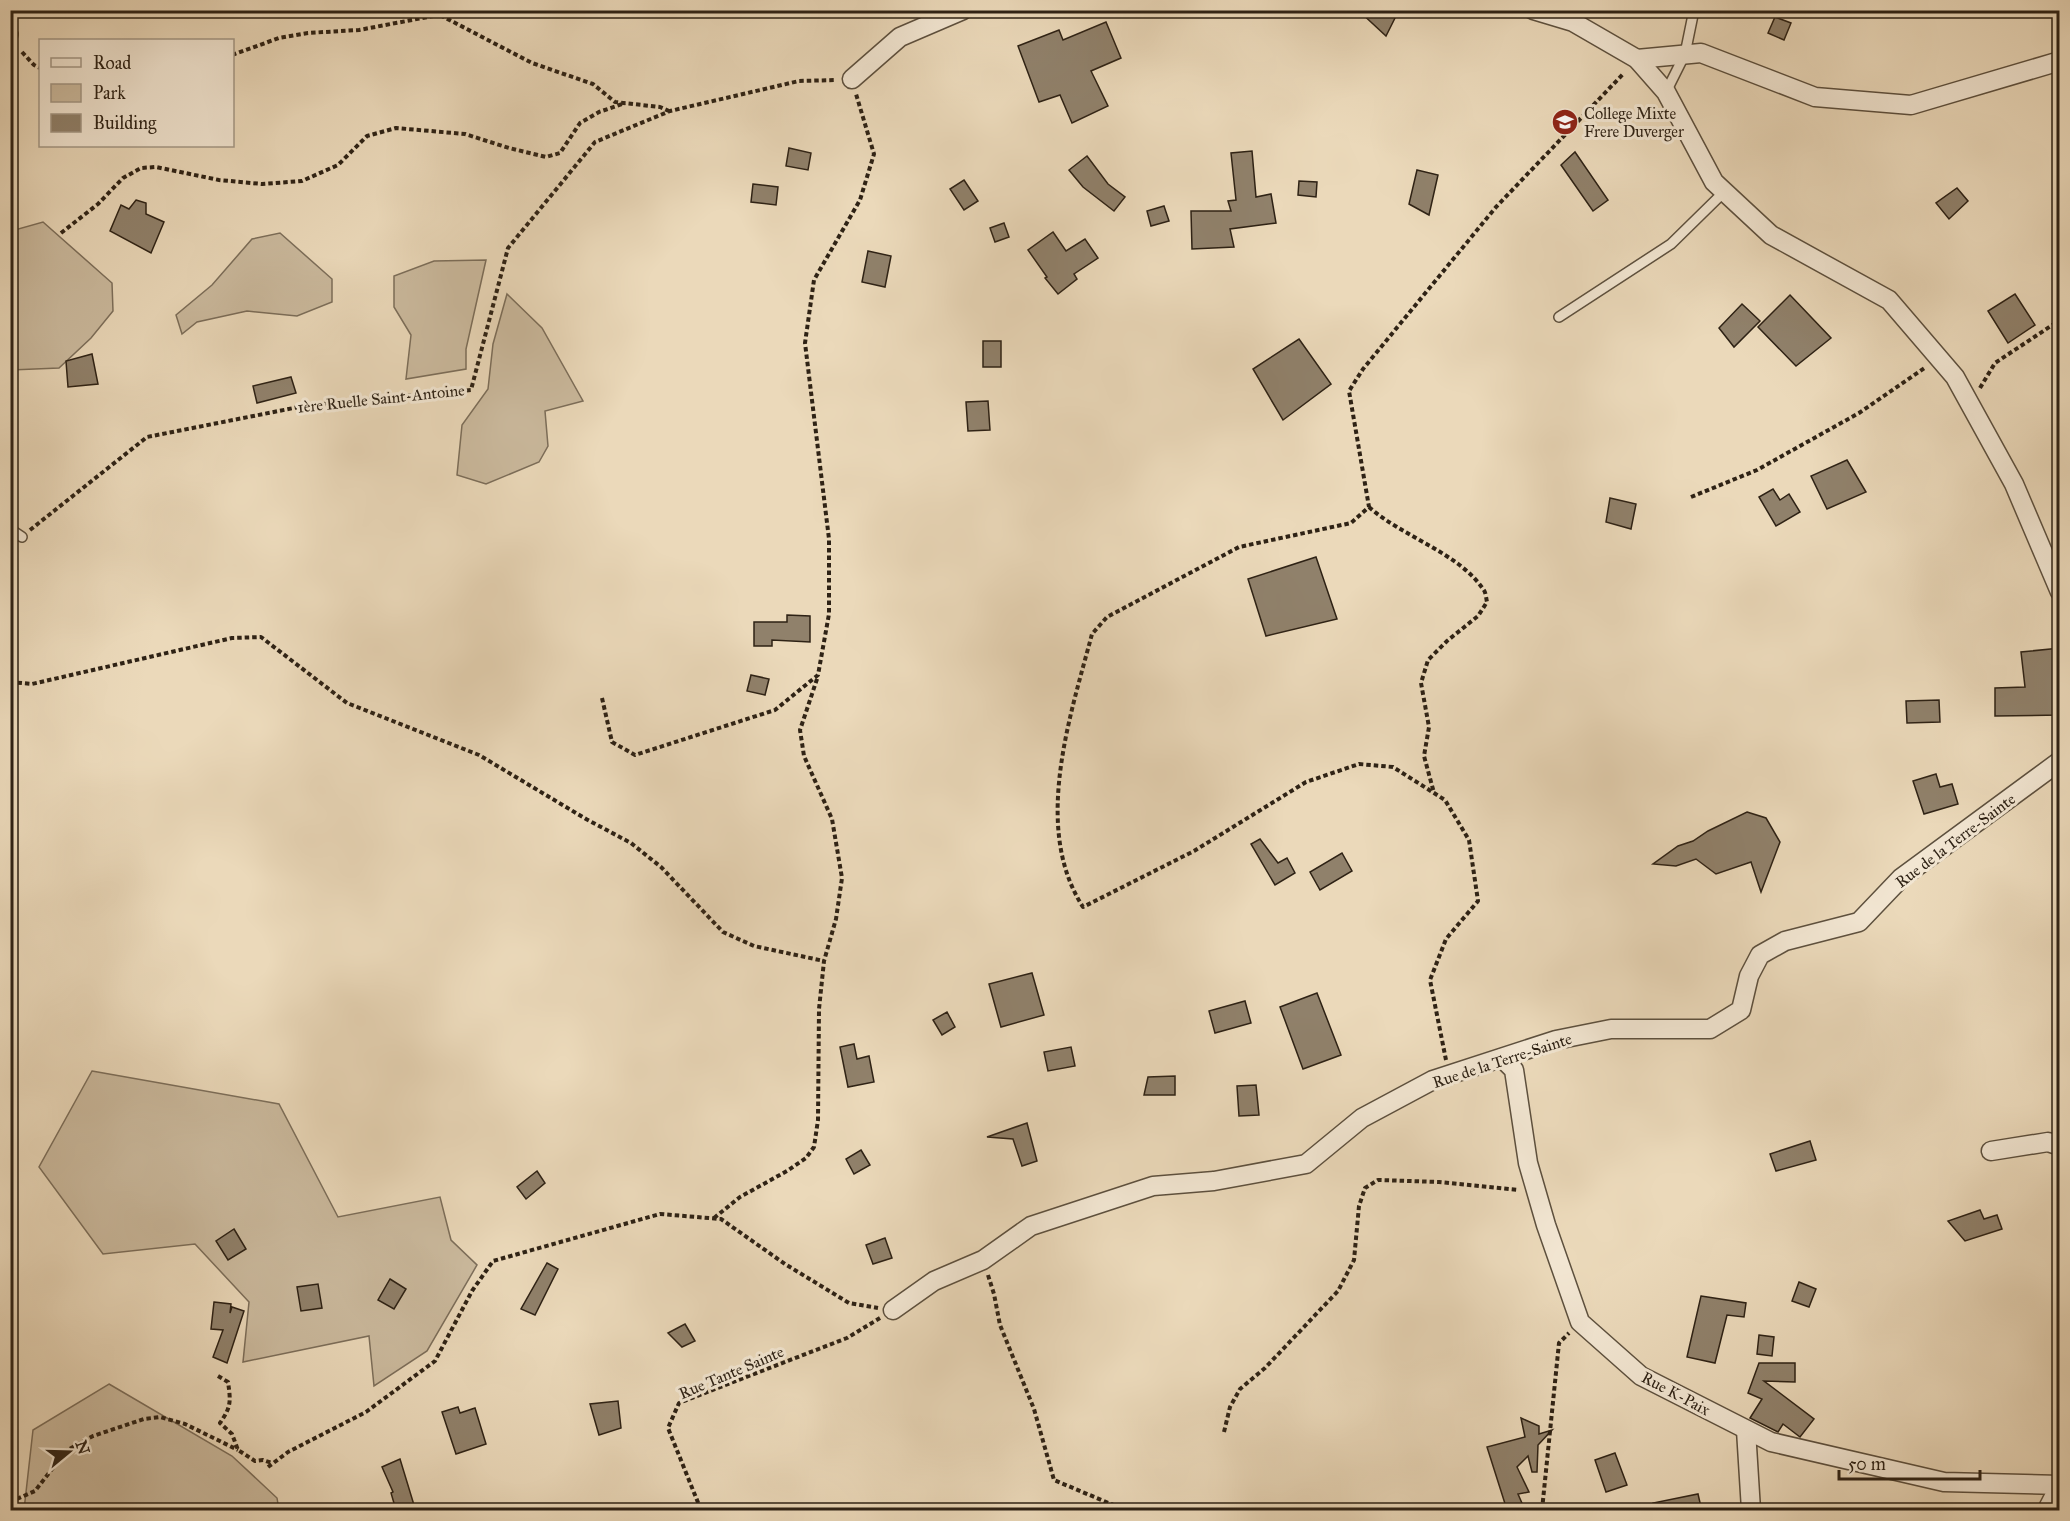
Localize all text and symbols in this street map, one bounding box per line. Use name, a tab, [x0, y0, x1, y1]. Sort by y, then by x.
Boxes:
legend	[39, 39, 234, 147]
text: Road	[93, 52, 131, 74]
text: Park	[93, 82, 126, 104]
place label: College Mixte Frere Duverger	[1584, 104, 1684, 142]
school or university icon: College Mixte Frere Duverger	[1550, 107, 1580, 137]
text: Building	[93, 112, 157, 135]
street label: 1ère Ruelle Saint-Antoine	[296, 380, 466, 417]
street label: Rue de la Terre-Sainte	[1892, 789, 2019, 892]
street label: Rue de la Terre-Sainte	[1430, 1029, 1574, 1092]
street label: Rue Tante Sainte	[676, 1342, 787, 1403]
street label: Rue K-Paix	[1638, 1367, 1713, 1419]
north arrow	[39, 1422, 99, 1482]
text: N	[72, 1438, 94, 1457]
scale bar	[1839, 1443, 1980, 1481]
text: 50 m	[1848, 1453, 1886, 1475]

